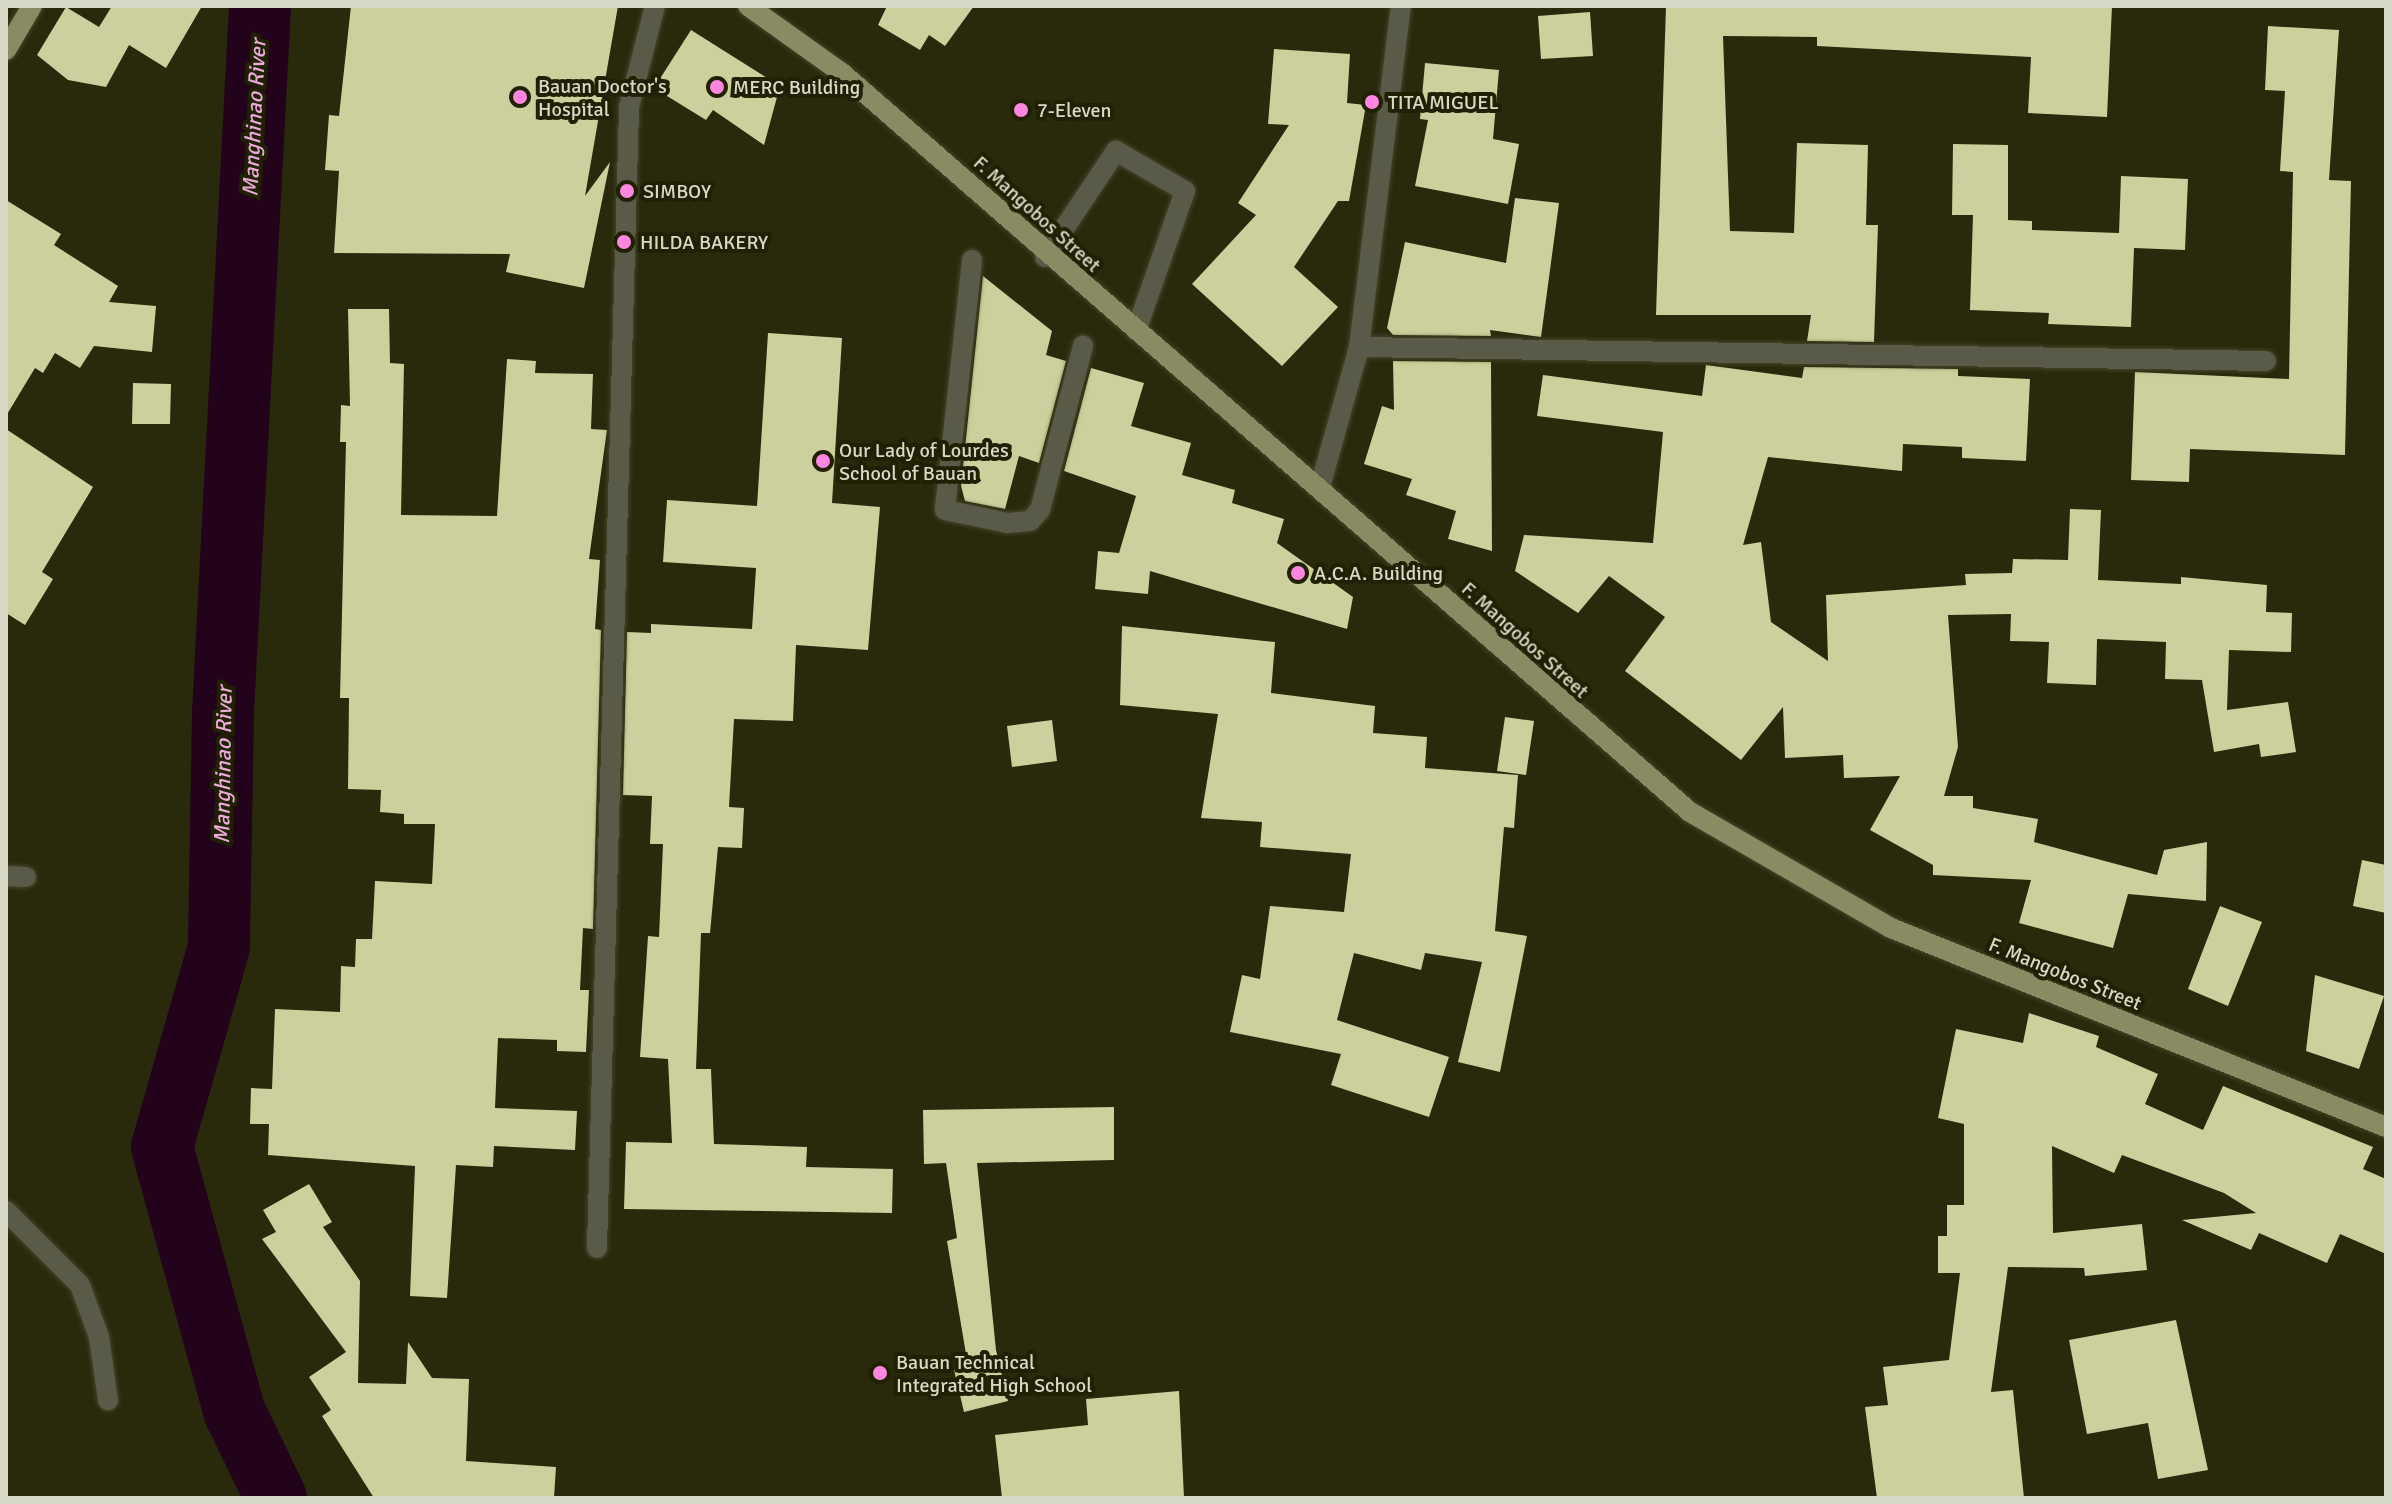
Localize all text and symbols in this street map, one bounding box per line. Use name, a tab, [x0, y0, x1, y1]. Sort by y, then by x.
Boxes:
water label: Manghinao River	[237, 39, 271, 197]
place label: Bauan Doctor's Hospital	[538, 74, 667, 121]
place label: MERC Building	[733, 75, 860, 99]
marker: MERC Building	[708, 78, 726, 96]
marker: Bauan Doctor's Hospital	[509, 86, 531, 108]
place label: TITA MIGUEL	[1388, 90, 1499, 114]
marker: TITA MIGUEL	[1363, 93, 1381, 111]
place label: 7-Eleven	[1037, 98, 1111, 122]
marker: 7-Eleven	[1012, 101, 1030, 119]
street label: F. Mangobos Street	[969, 151, 1105, 277]
place label: SIMBOY	[643, 179, 711, 203]
marker: SIMBOY	[618, 182, 636, 200]
place label: HILDA BAKERY	[640, 230, 768, 254]
marker: HILDA BAKERY	[615, 233, 633, 251]
place label: Our Lady of Lourdes School of Bauan	[839, 438, 1009, 485]
marker: Our Lady of Lourdes School of Bauan	[814, 452, 832, 470]
place label: A.C.A. Building	[1314, 561, 1443, 585]
marker: A.C.A. Building	[1289, 564, 1307, 582]
street label: F. Mangobos Street	[1457, 577, 1593, 703]
water label: Manghinao River	[208, 686, 238, 844]
street label: F. Mangobos Street	[1985, 932, 2145, 1016]
place label: Bauan Technical Integrated High School	[896, 1350, 1092, 1397]
marker: Bauan Technical Integrated High School	[871, 1364, 889, 1382]

